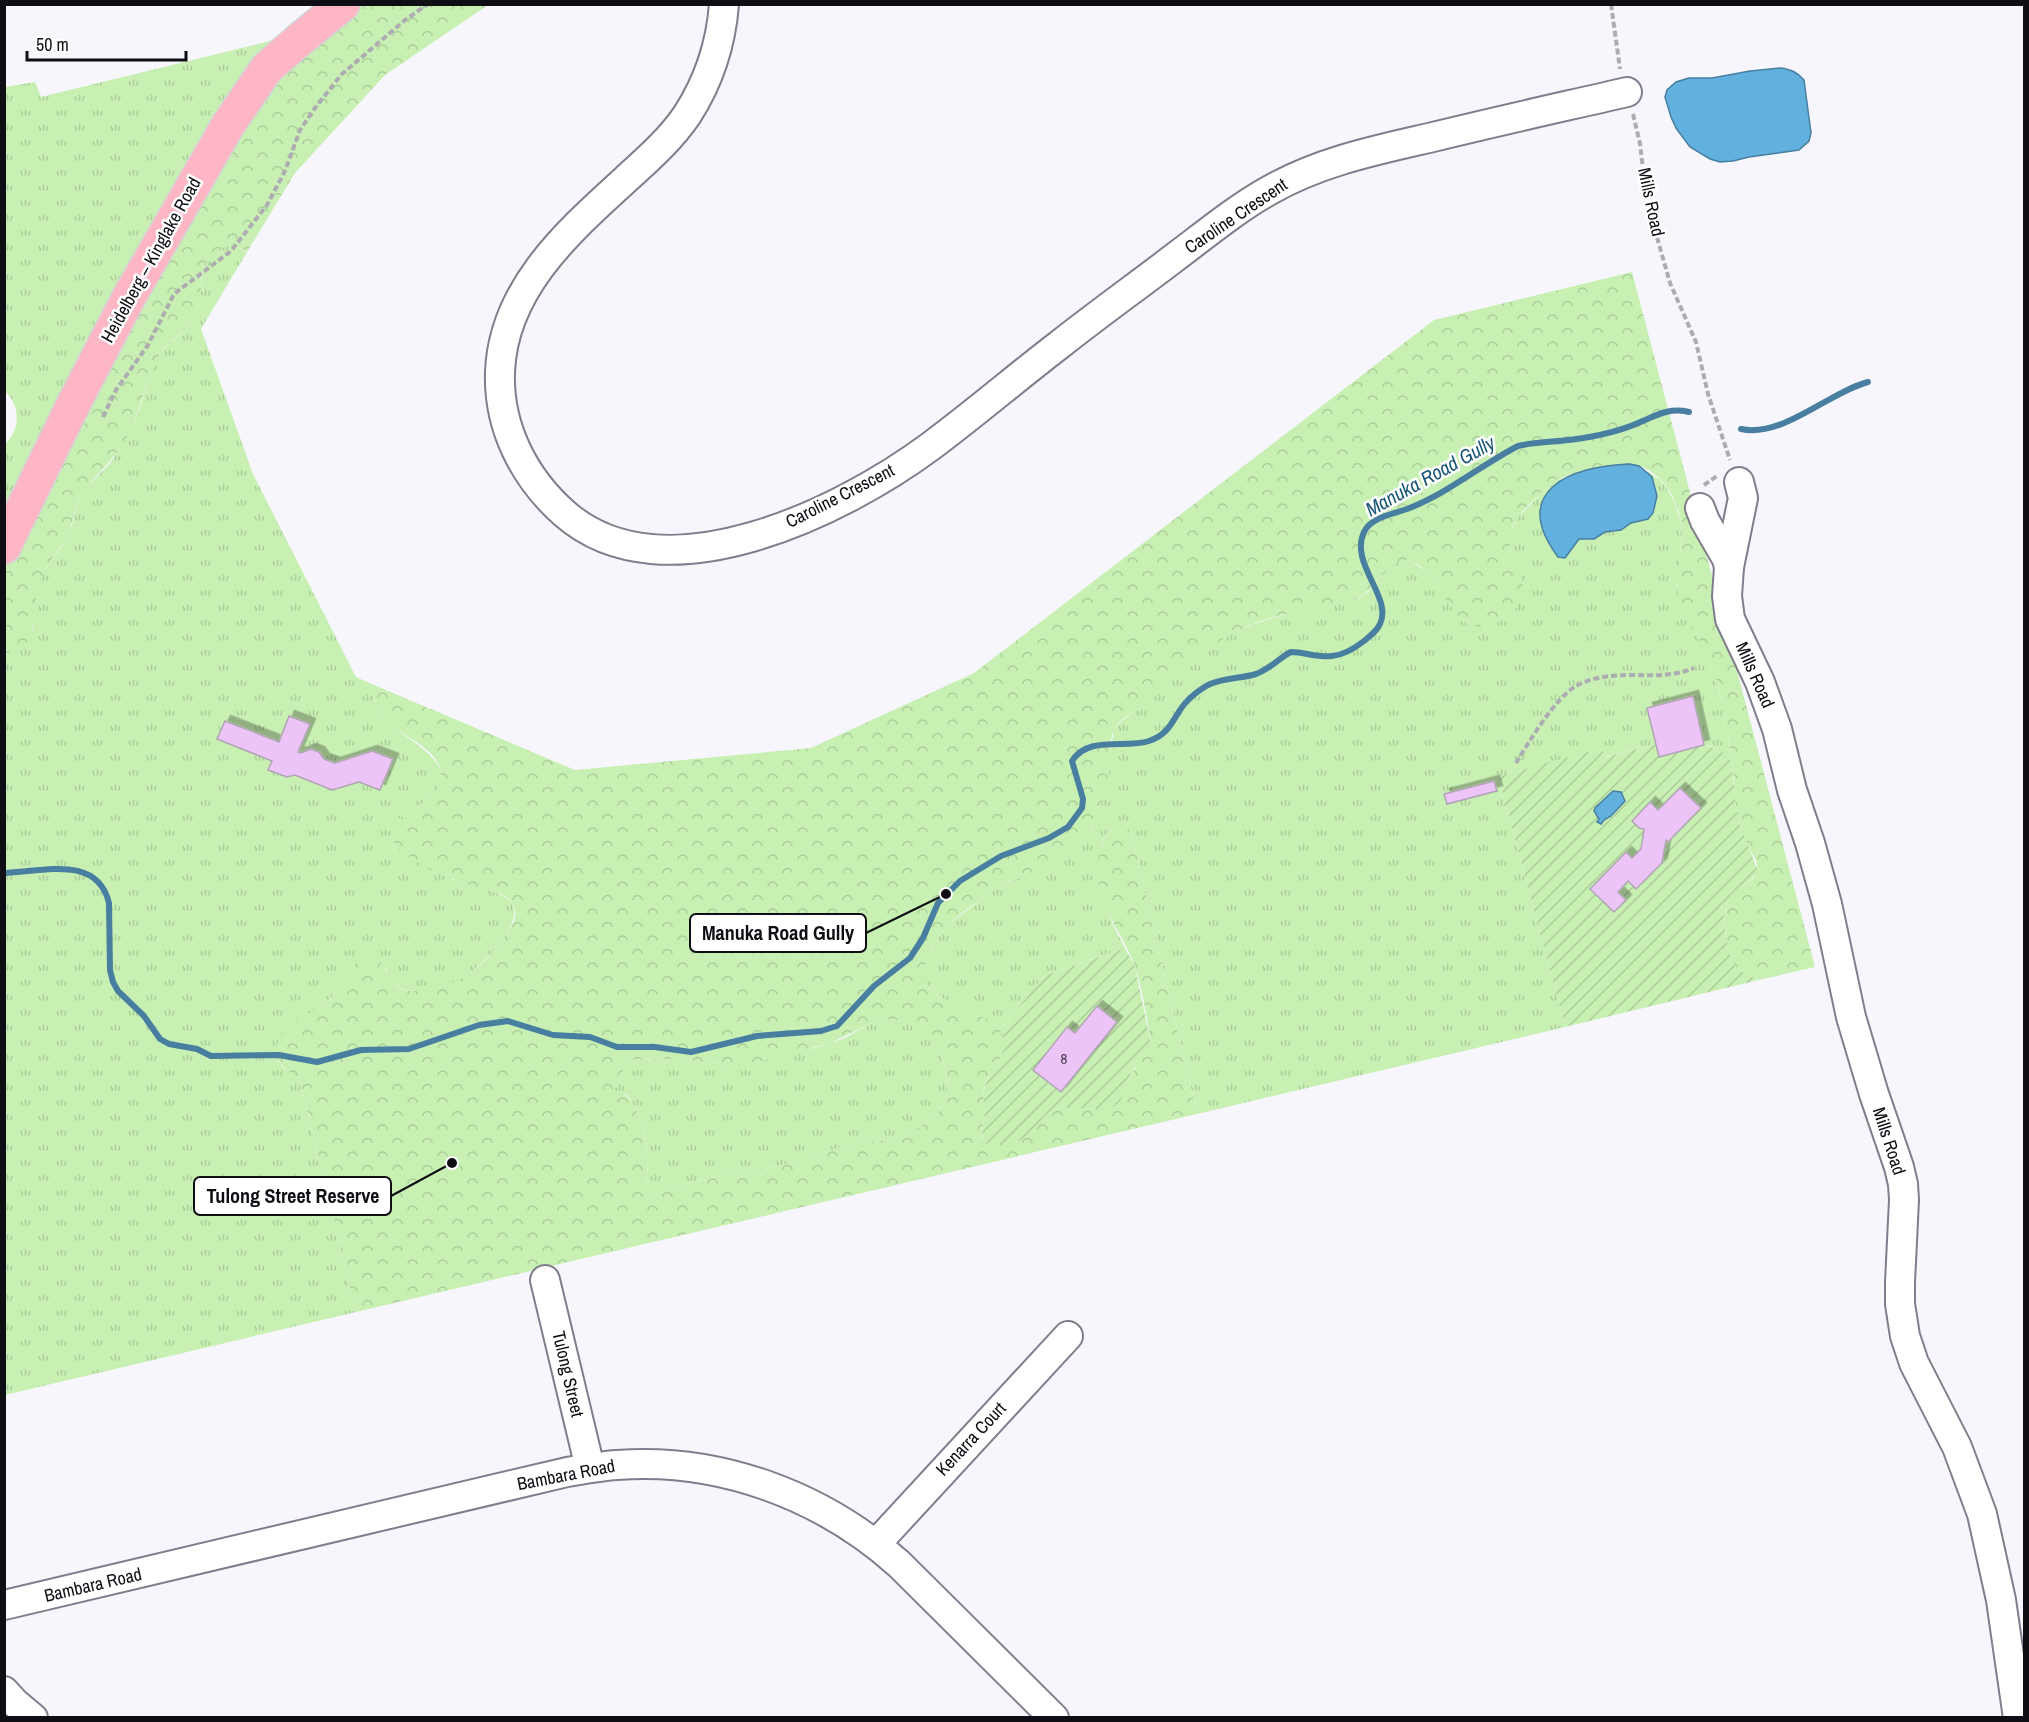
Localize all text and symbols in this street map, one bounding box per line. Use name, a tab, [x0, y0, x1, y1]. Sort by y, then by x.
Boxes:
scale bar	[27, 24, 186, 62]
text: 50 m	[36, 32, 69, 57]
street label: Mills Road	[1632, 165, 1671, 239]
street label: Caroline Crescent	[1179, 172, 1292, 259]
street label: Heidelberg – Kinglake Road	[95, 173, 206, 347]
water label: Manuka Road Gully	[1360, 428, 1500, 522]
street label: Caroline Crescent	[781, 457, 898, 534]
street label: Mills Road	[1730, 638, 1781, 712]
callout: Manuka Road Gully	[690, 914, 866, 952]
text: Manuka Road Gully	[702, 919, 855, 946]
house number: 8	[1061, 1048, 1068, 1069]
street label: Mills Road	[1867, 1104, 1912, 1178]
callout: Tulong Street Reserve	[194, 1177, 391, 1215]
text: Tulong Street Reserve	[207, 1182, 379, 1209]
street label: Tulong Street	[546, 1329, 590, 1419]
street label: Kenarra Court	[930, 1396, 1011, 1481]
street label: Bambara Road	[515, 1453, 617, 1496]
street label: Bambara Road	[42, 1561, 144, 1608]

